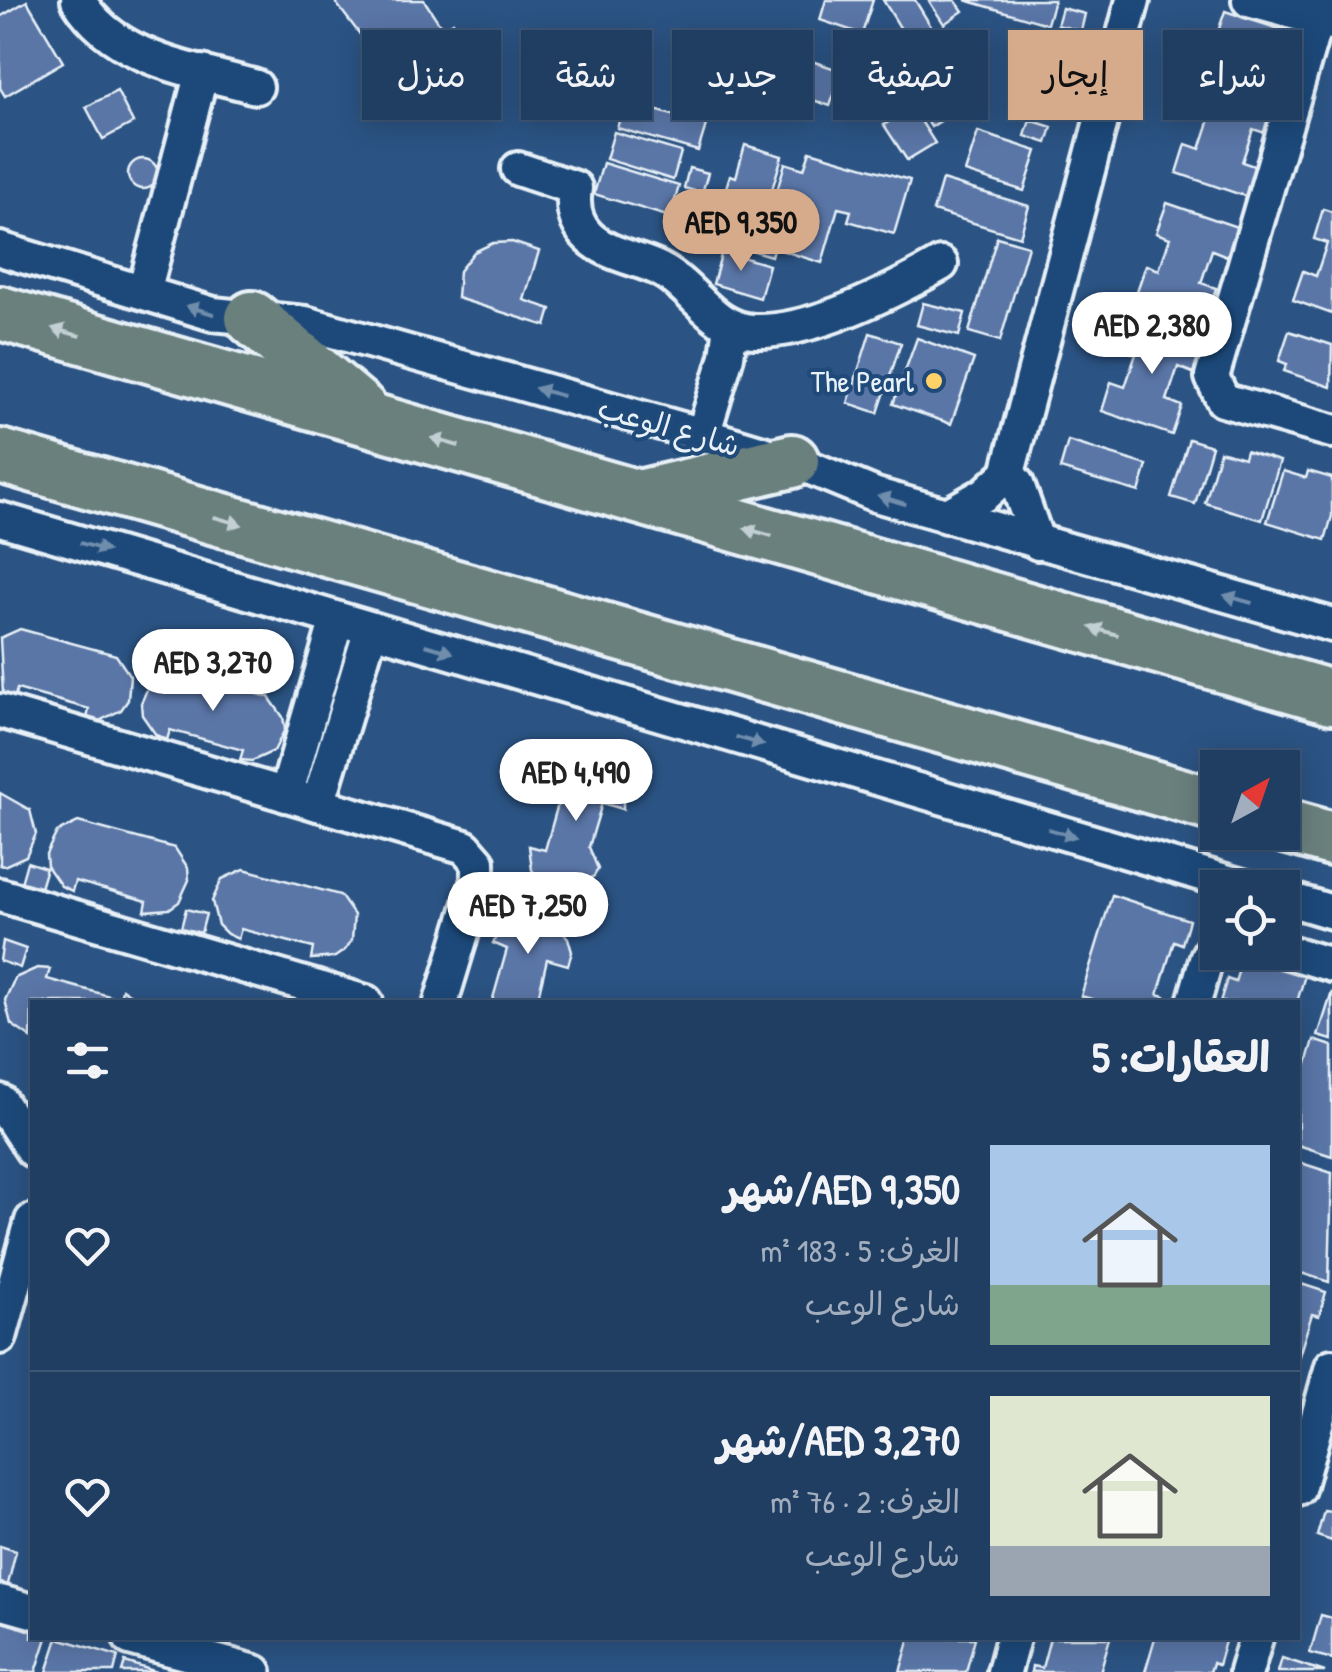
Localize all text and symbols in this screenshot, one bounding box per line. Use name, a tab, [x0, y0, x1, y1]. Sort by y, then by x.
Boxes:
chip: منزل	[362, 30, 501, 120]
chip: شقة	[521, 30, 652, 120]
chip: جديد	[672, 30, 813, 120]
chip: تصفية	[833, 30, 988, 120]
chip: إيجار	[1008, 30, 1143, 120]
chip: شراء	[1163, 30, 1302, 120]
pin: AED 9,350	[627, 189, 855, 274]
text: AED 9,350	[685, 200, 797, 243]
pin: AED 2,380	[1038, 292, 1266, 377]
one-way arrow	[184, 302, 215, 317]
text: AED 2,380	[1094, 303, 1210, 346]
one-way arrow	[50, 324, 81, 339]
place label: The Pearl	[811, 361, 914, 401]
marker: The Pearl	[923, 370, 945, 392]
one-way arrow	[533, 383, 564, 399]
street label: شارع الوعب	[593, 387, 745, 467]
one-way arrow	[430, 434, 460, 449]
one-way arrow	[876, 492, 907, 507]
one-way arrow	[213, 514, 244, 529]
one-way arrow	[742, 524, 773, 539]
one-way arrow	[79, 540, 109, 555]
one-way arrow	[1222, 591, 1253, 606]
one-way arrow	[1088, 623, 1119, 639]
pin: AED 3,270	[99, 629, 327, 714]
text: AED 3,270	[154, 640, 272, 683]
one-way arrow	[424, 642, 455, 657]
one-way arrow	[736, 734, 766, 749]
pin: AED 4,490	[462, 739, 690, 824]
text: AED 4,490	[522, 750, 630, 793]
north arrow	[1200, 750, 1300, 850]
map controls	[1200, 750, 1300, 970]
one-way arrow	[1047, 826, 1078, 841]
button: locate	[1200, 870, 1300, 970]
pin: AED 7,250	[414, 872, 642, 957]
text: AED 7,250	[469, 883, 587, 926]
text: العقارات: 5	[1092, 1028, 1270, 1085]
icon: filters	[60, 1033, 115, 1088]
text: AED 9,350/شهر	[724, 1160, 960, 1217]
icon: home	[1070, 1185, 1190, 1305]
icon: heart	[60, 1218, 115, 1273]
text: الغرف: 5 · 183 m²	[760, 1229, 960, 1272]
text: شارع الوعب	[805, 1282, 960, 1325]
text: AED 3,270/شهر	[717, 1411, 960, 1468]
icon: home	[1070, 1436, 1190, 1556]
icon: heart	[60, 1469, 115, 1524]
text: الغرف: 2 · 76 m²	[770, 1480, 960, 1523]
text: شارع الوعب	[805, 1533, 960, 1576]

